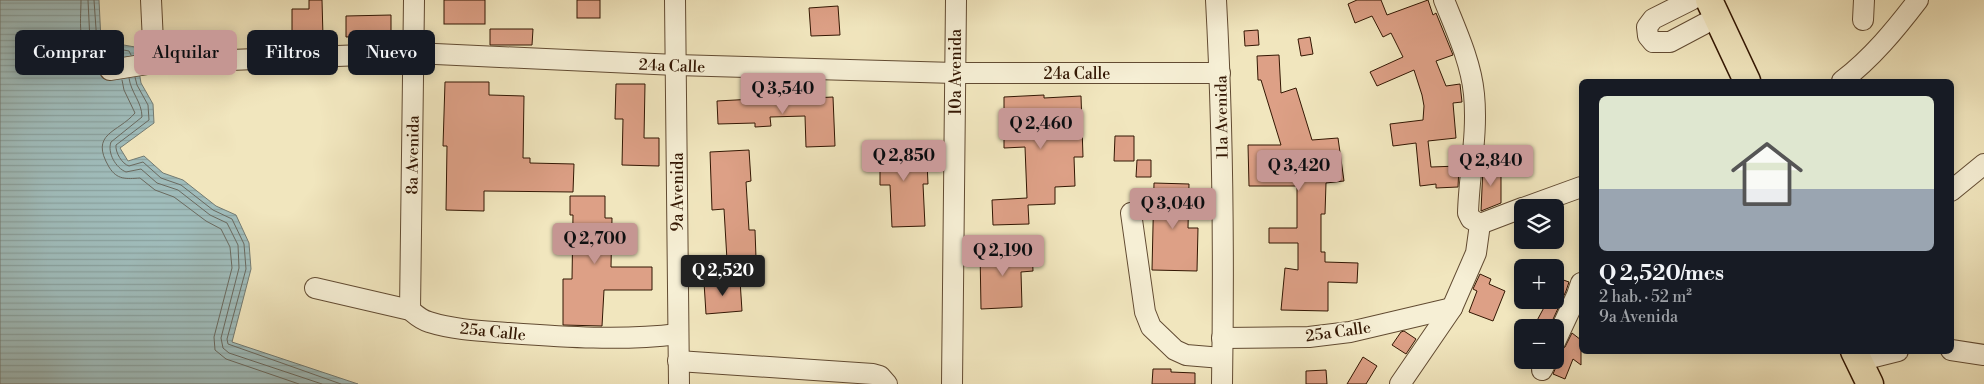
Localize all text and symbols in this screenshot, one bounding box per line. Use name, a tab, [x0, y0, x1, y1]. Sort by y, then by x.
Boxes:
street label: 10a Avenida	[946, 28, 966, 115]
chip: Comprar	[15, 30, 124, 75]
chip: Alquilar	[134, 30, 237, 75]
chip: Filtros	[247, 30, 338, 75]
chip: Nuevo	[348, 30, 435, 75]
street label: 24a Calle	[638, 55, 706, 77]
street label: 24a Calle	[1044, 64, 1110, 84]
pin: Q 3,540	[737, 72, 829, 115]
street label: 11a Avenida	[1211, 74, 1233, 159]
text: Q 3,540	[752, 79, 814, 99]
pin: Q 2,460	[995, 108, 1087, 150]
street label: 8a Avenida	[402, 114, 424, 195]
text: Q 2,460	[1009, 114, 1073, 134]
icon: home	[1722, 129, 1812, 219]
pin: Q 2,850	[858, 140, 950, 182]
pin: Q 2,840	[1445, 144, 1537, 187]
text: Q 2,850	[873, 146, 935, 166]
pin: Q 3,420	[1253, 150, 1345, 192]
text: Q 2,840	[1459, 151, 1523, 171]
street label: 9a Avenida	[668, 152, 688, 232]
text: Q 3,420	[1268, 156, 1330, 176]
pin: Q 3,040	[1127, 188, 1219, 230]
text: Q 3,040	[1141, 194, 1205, 214]
map controls	[1514, 199, 1564, 369]
button: layers	[1514, 199, 1564, 249]
pin: Q 2,700	[549, 222, 641, 265]
text: Q 2,700	[564, 229, 626, 249]
pin: Q 2,190	[957, 234, 1049, 277]
text: Q 2,190	[973, 241, 1033, 261]
pin: Q 2,520	[677, 254, 769, 297]
button: +	[1514, 259, 1564, 309]
text: Q 2,520	[692, 261, 754, 281]
text: Q 2,520/mes	[1599, 261, 1724, 287]
text: 2 hab. · 52 m²	[1599, 287, 1692, 307]
text: 9a Avenida	[1599, 307, 1678, 327]
street label: 25a Calle	[1304, 317, 1372, 346]
street label: 25a Calle	[459, 319, 527, 345]
button: −	[1514, 319, 1564, 369]

